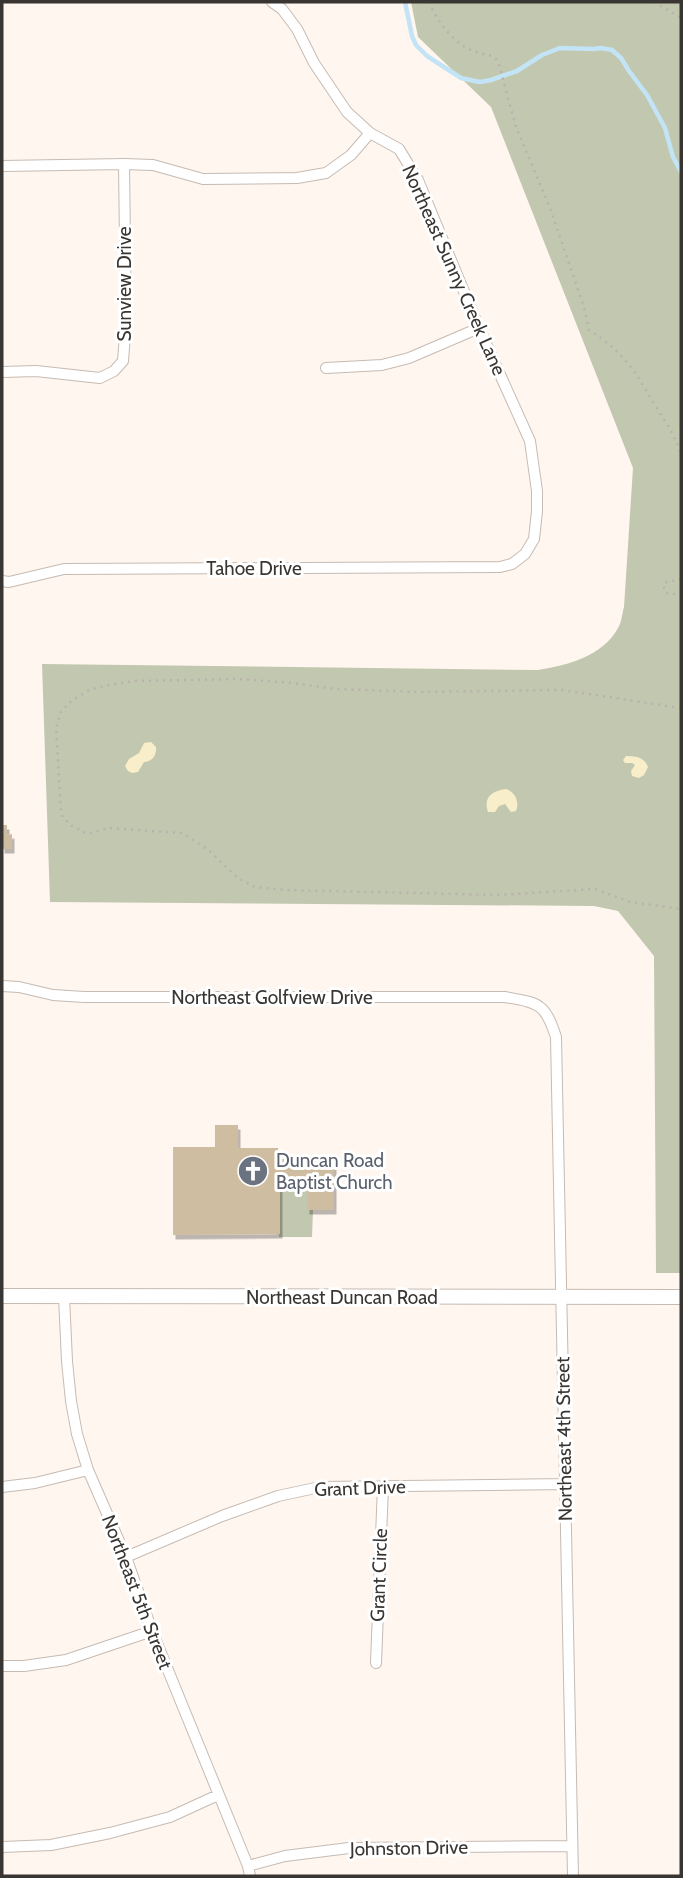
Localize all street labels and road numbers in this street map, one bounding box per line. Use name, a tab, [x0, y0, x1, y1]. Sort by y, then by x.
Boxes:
street label: Northeast Sunny Creek Lane	[397, 161, 511, 379]
street label: Sunview Drive	[113, 226, 136, 342]
street label: Tahoe Drive	[206, 557, 302, 580]
street label: Northeast Golfview Drive	[171, 986, 373, 1009]
street label: Northeast Duncan Road	[246, 1286, 438, 1309]
street label: Northeast 4th Street	[551, 1356, 577, 1521]
street label: Grant Drive	[314, 1475, 406, 1501]
street label: Northeast 5th Street	[97, 1511, 177, 1673]
street label: Grant Circle	[366, 1528, 392, 1622]
street label: Johnston Drive	[349, 1835, 469, 1861]

